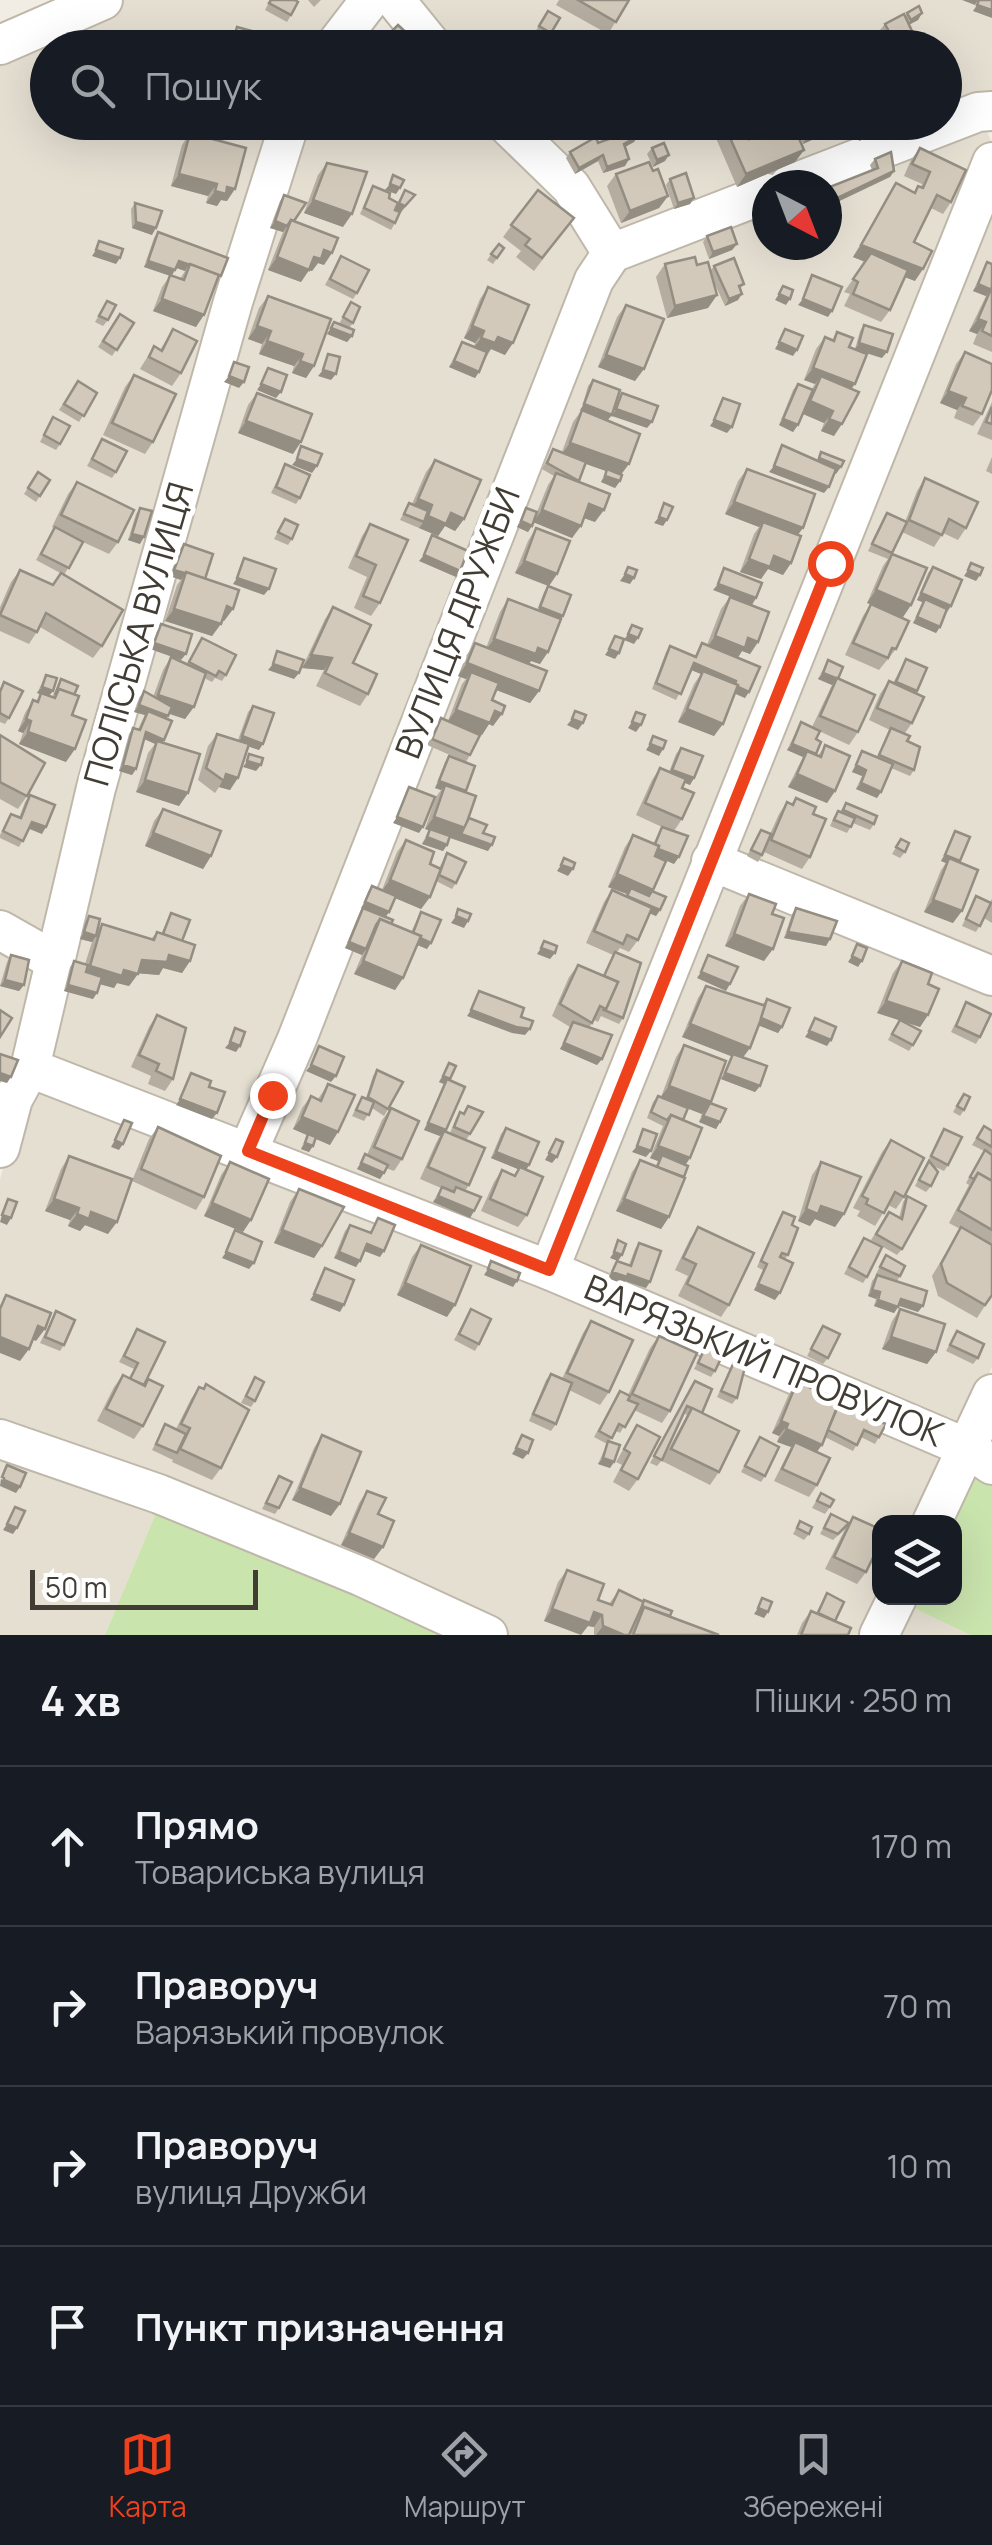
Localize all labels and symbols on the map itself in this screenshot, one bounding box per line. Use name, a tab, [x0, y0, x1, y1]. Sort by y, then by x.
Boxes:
north arrow	[752, 170, 842, 260]
street label: ПОЛІСЬКА ВУЛИЦЯ	[72, 477, 204, 791]
street label: ВУЛИЦЯ ДРУЖБИ	[383, 480, 531, 765]
route start	[808, 541, 854, 587]
route end	[250, 1073, 296, 1119]
street label: ВАРЯЗЬКИЙ ПРОВУЛОК	[577, 1263, 952, 1458]
scale bar	[30, 1565, 258, 1610]

